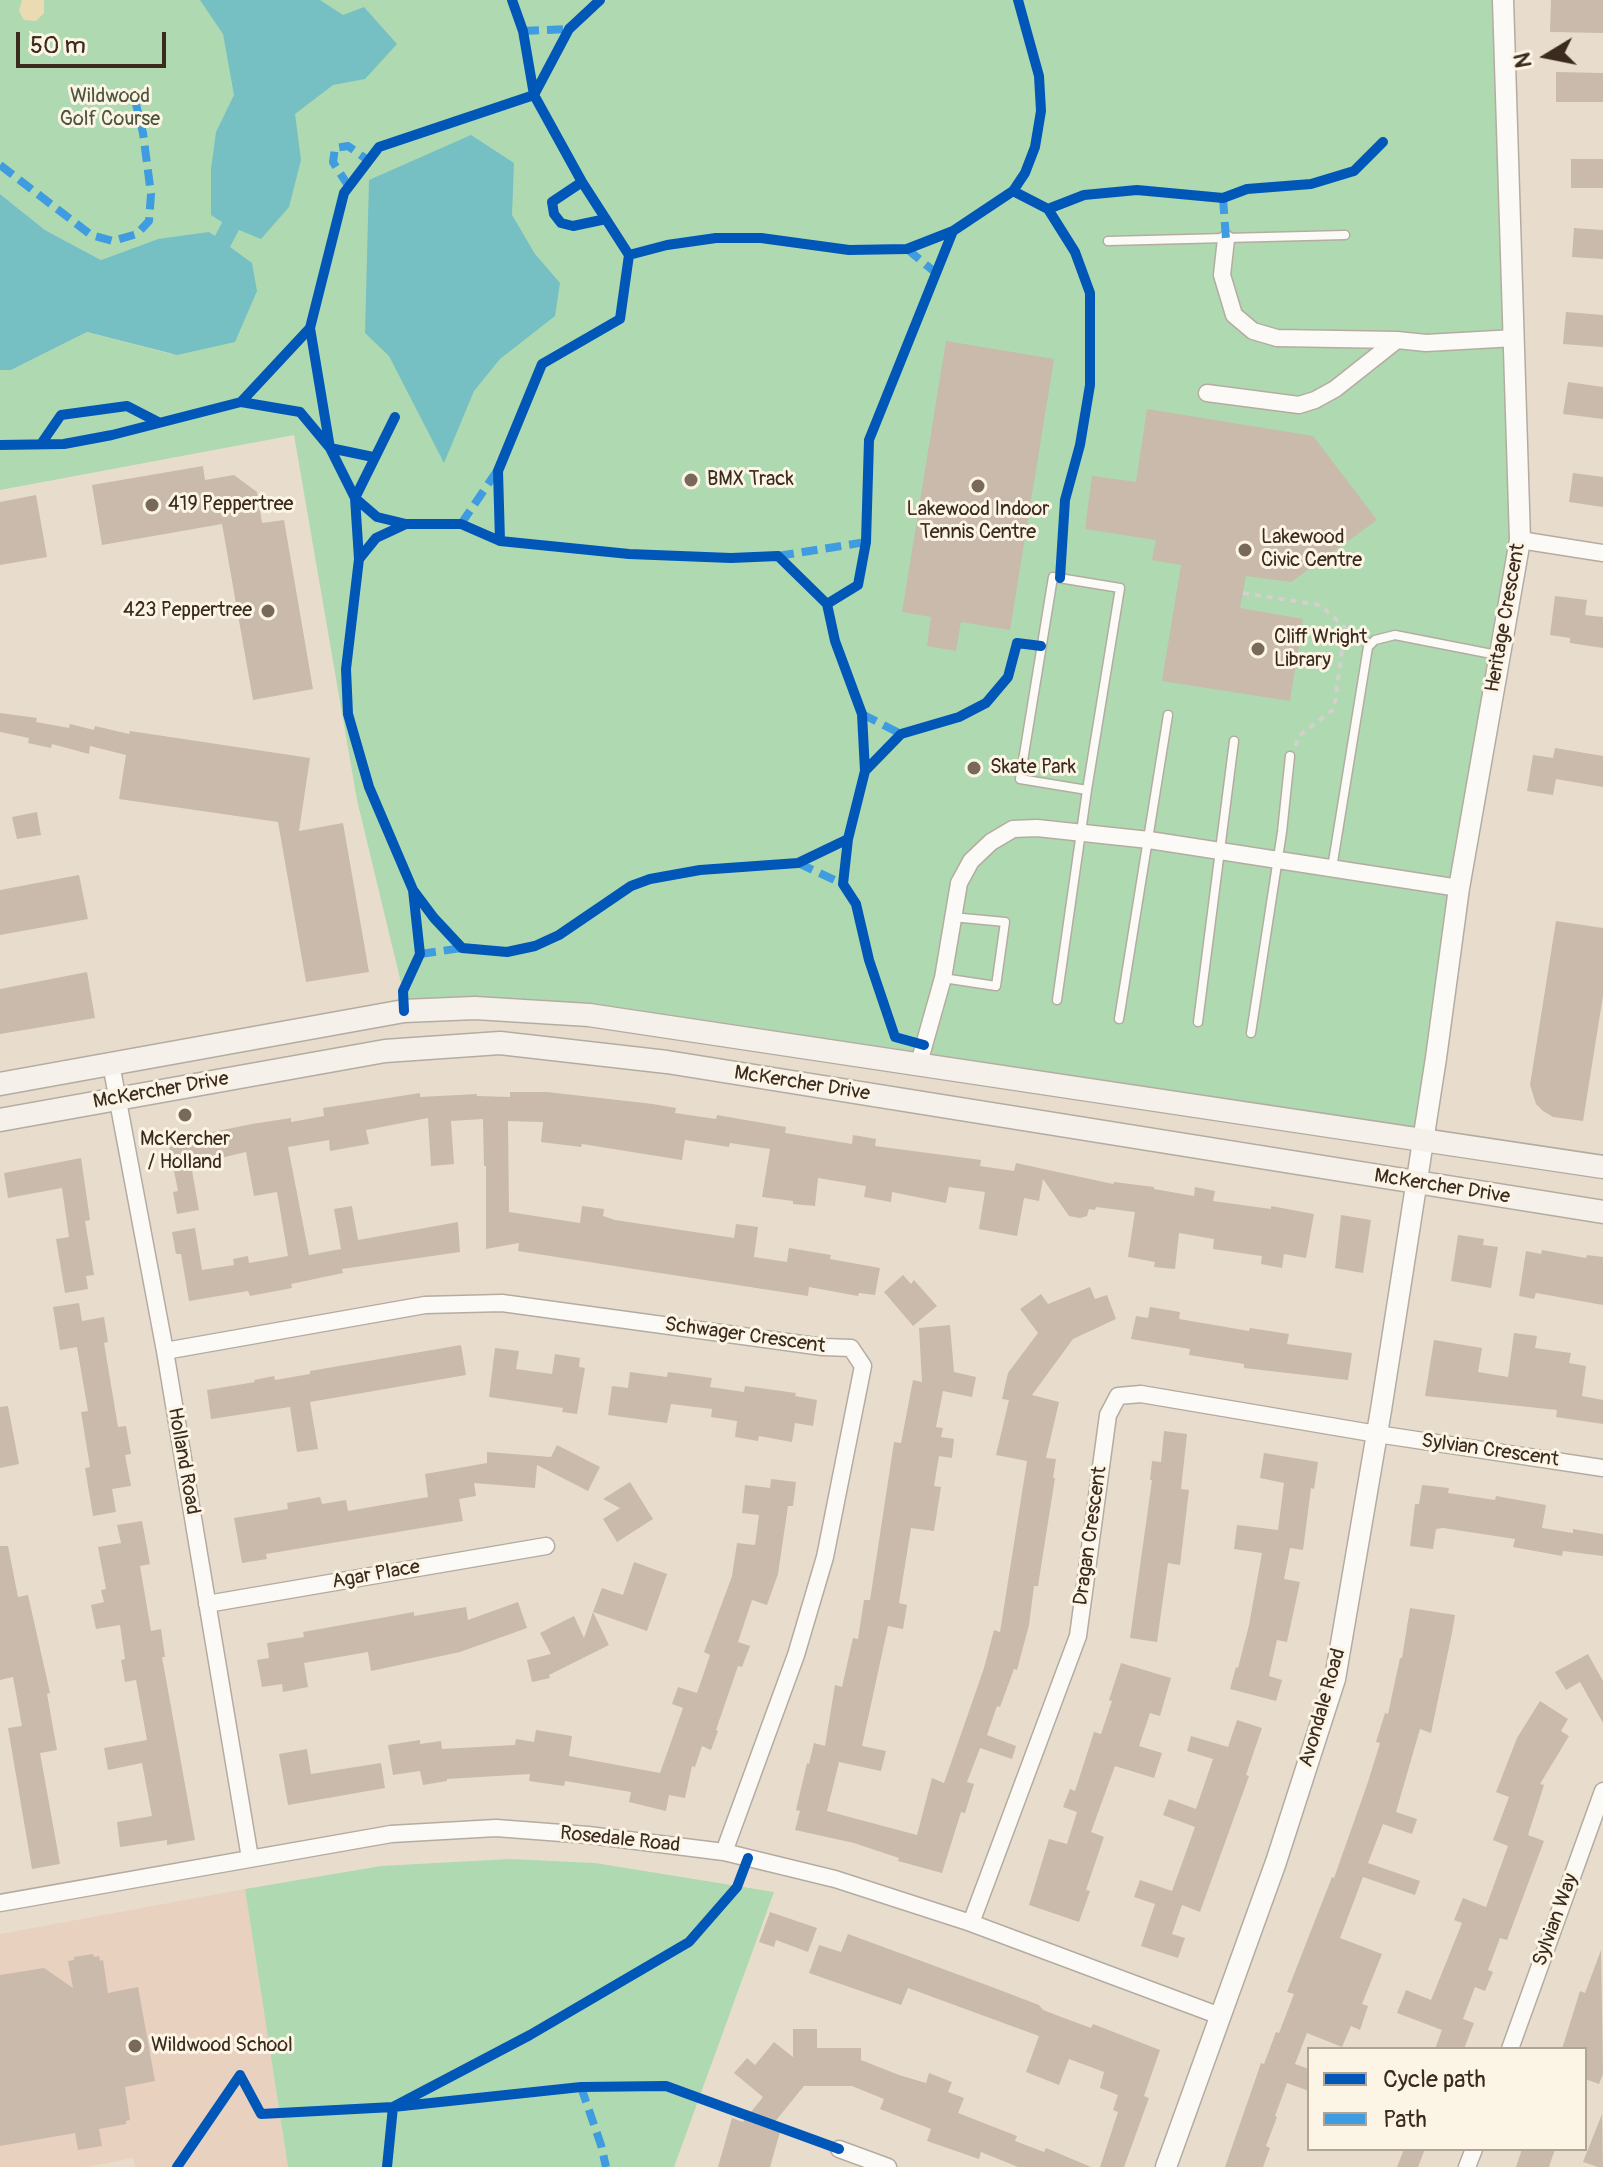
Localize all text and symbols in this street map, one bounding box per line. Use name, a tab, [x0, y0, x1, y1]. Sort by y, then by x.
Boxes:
scale bar	[20, 16, 170, 66]
north arrow	[1507, 16, 1587, 96]
text: 50 m	[30, 31, 86, 60]
text: N	[1508, 50, 1538, 70]
park label: Wildwood Golf Course	[60, 85, 160, 132]
place label: BMX Track	[707, 468, 794, 492]
marker: BMX Track	[682, 471, 700, 489]
marker: Lakewood Indoor Tennis Centre	[969, 477, 987, 495]
place label: 419 Peppertree	[168, 493, 293, 517]
marker: 419 Peppertree	[143, 496, 161, 514]
place label: Lakewood Indoor Tennis Centre	[907, 498, 1049, 545]
place label: Lakewood Civic Centre	[1261, 526, 1362, 573]
marker: Lakewood Civic Centre	[1236, 541, 1254, 559]
street label: Heritage Crescent	[1481, 542, 1531, 694]
place label: 423 Peppertree	[123, 599, 252, 623]
marker: 423 Peppertree	[259, 602, 277, 620]
place label: Cliff Wright Library	[1274, 626, 1368, 673]
marker: Cliff Wright Library	[1249, 640, 1267, 658]
place label: Skate Park	[990, 756, 1076, 780]
marker: Skate Park	[965, 759, 983, 777]
street label: McKercher Drive	[732, 1061, 872, 1107]
street label: McKercher Drive	[91, 1067, 231, 1115]
marker: McKercher / Holland	[176, 1106, 194, 1124]
place label: McKercher / Holland	[140, 1128, 230, 1175]
street label: McKercher Drive	[1372, 1164, 1512, 1210]
street label: Schwager Crescent	[663, 1313, 827, 1359]
street label: Holland Road	[162, 1405, 204, 1517]
street label: Sylvian Crescent	[1420, 1429, 1560, 1473]
street label: Dragan Crescent	[1069, 1465, 1113, 1607]
street label: Agar Place	[330, 1555, 422, 1595]
street label: Avondale Road	[1295, 1646, 1351, 1770]
street label: Rosedale Road	[559, 1822, 681, 1858]
street label: Sylvian Way	[1528, 1870, 1584, 1970]
place label: Wildwood School	[151, 2034, 293, 2058]
marker: Wildwood School	[126, 2037, 144, 2055]
legend	[1307, 2047, 1587, 2151]
text: Cycle path	[1383, 2065, 1486, 2094]
text: Path	[1383, 2105, 1427, 2134]

